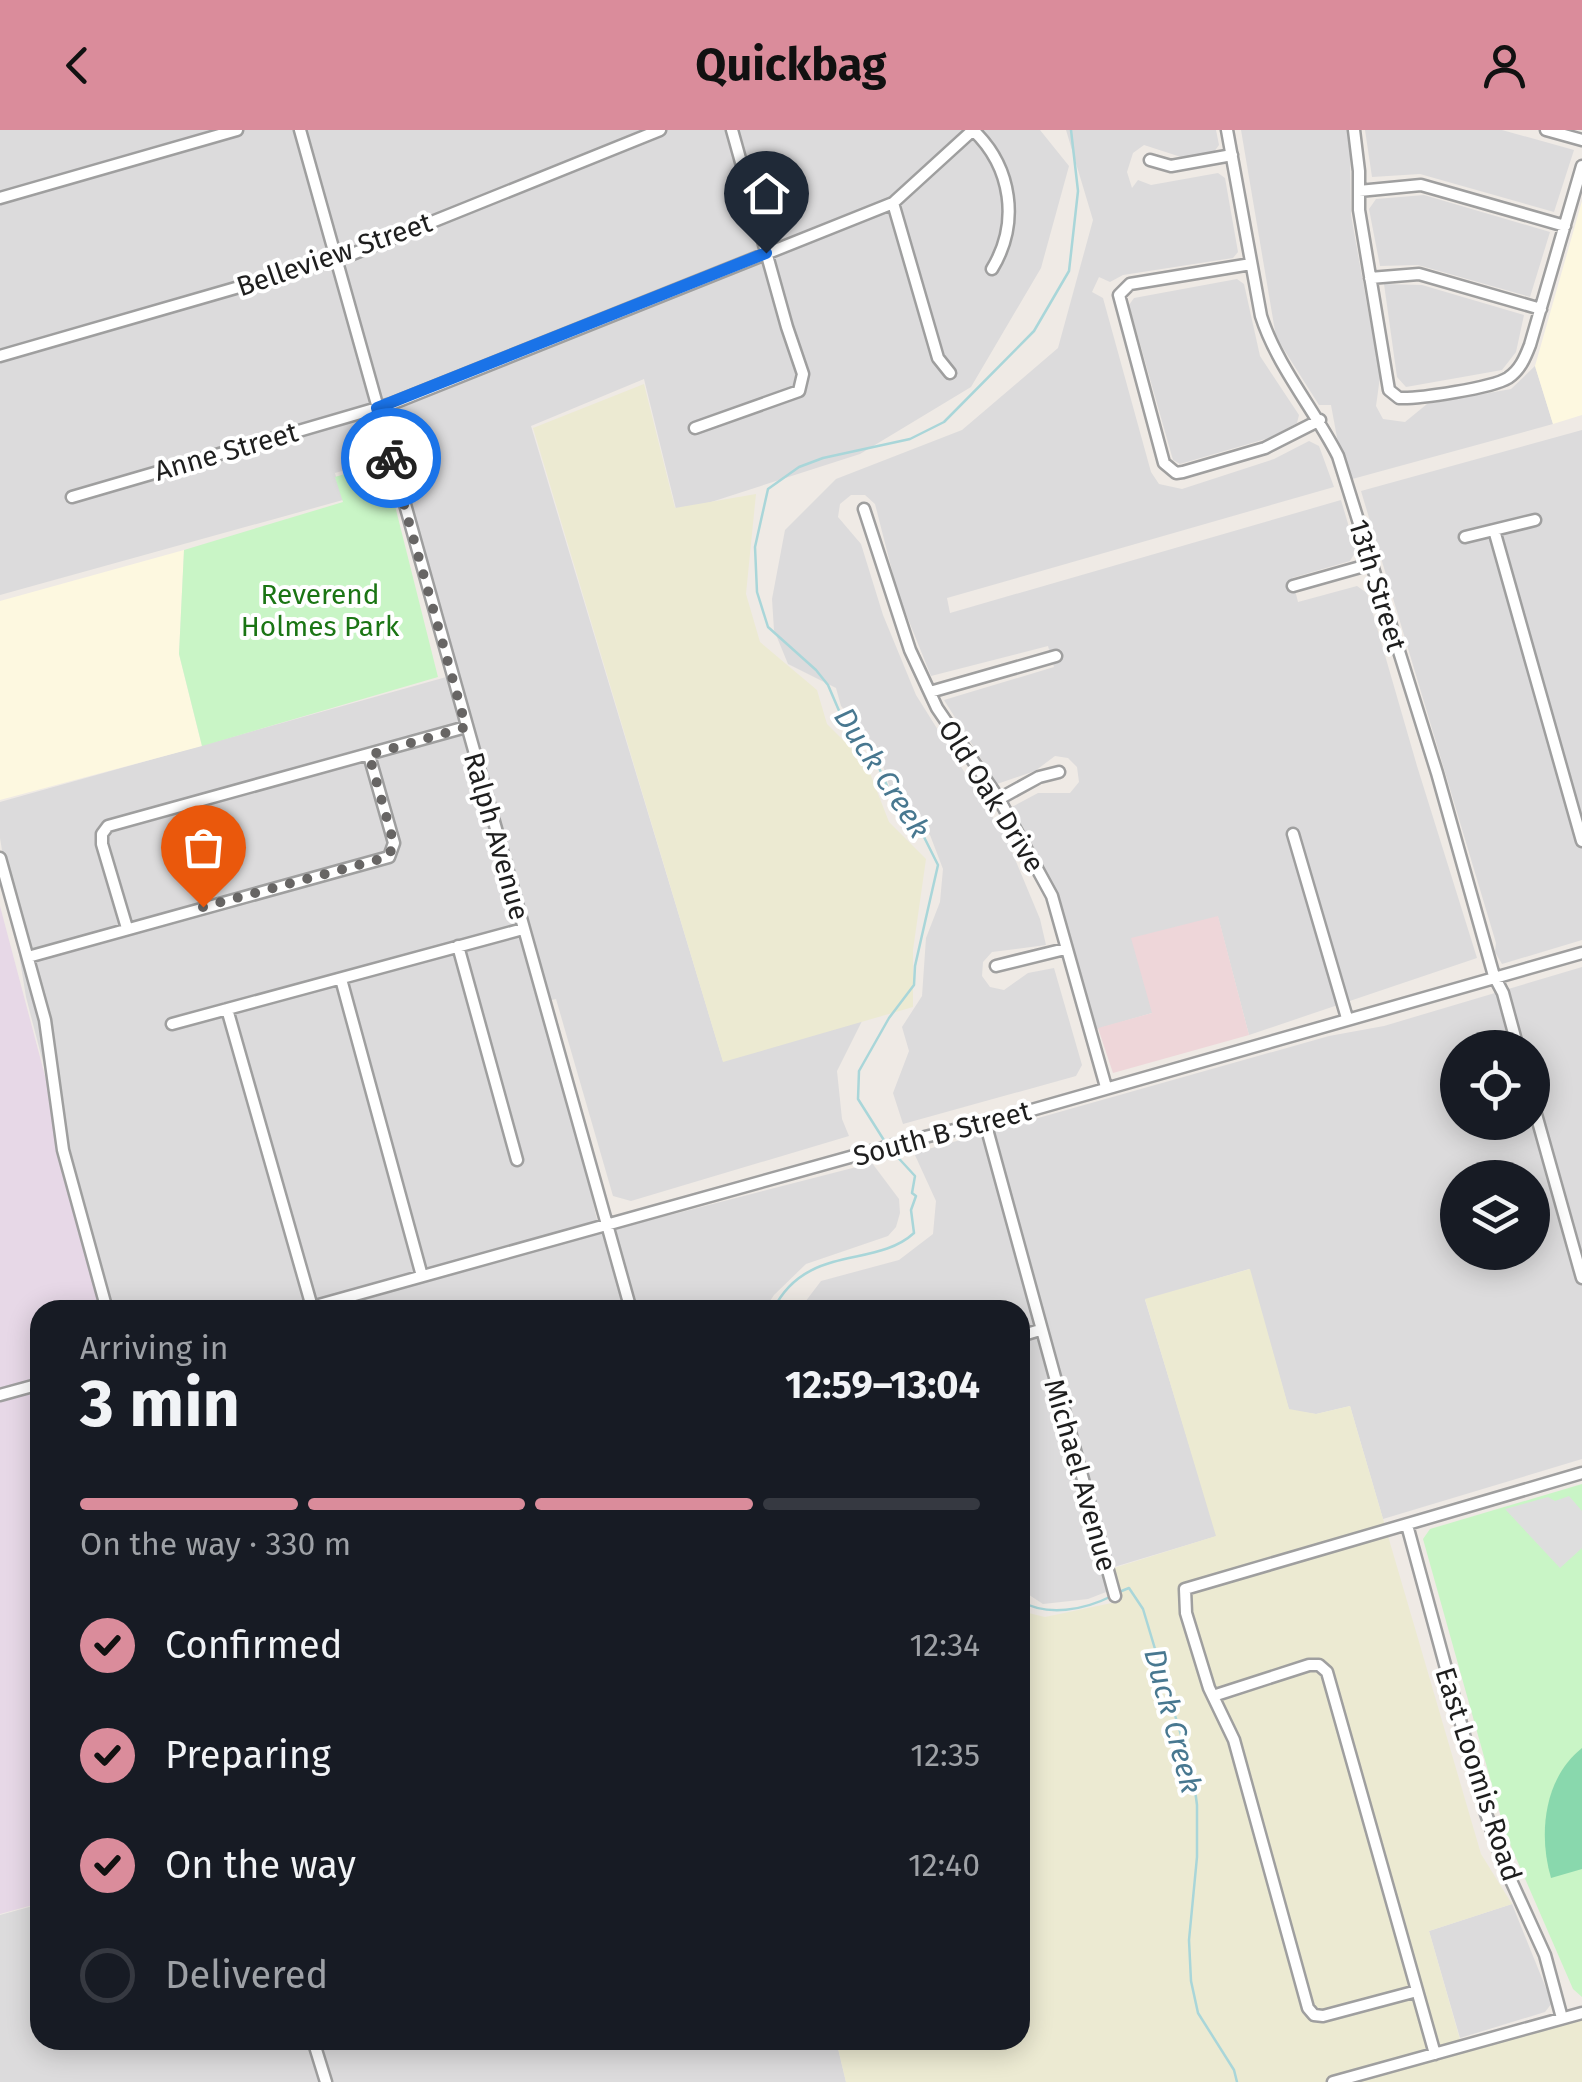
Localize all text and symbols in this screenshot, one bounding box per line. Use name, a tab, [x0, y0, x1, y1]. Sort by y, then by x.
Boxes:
icon: back	[50, 38, 105, 93]
text: Quickbag	[695, 38, 887, 92]
icon: person	[1477, 38, 1532, 93]
pin	[724, 151, 809, 254]
icon: home	[739, 166, 794, 221]
street label: Belleview Street	[232, 205, 437, 303]
courier	[341, 408, 441, 508]
street label: Anne Street	[151, 415, 302, 488]
icon: bike	[364, 431, 419, 486]
street label: 13th Street	[1342, 515, 1413, 656]
park label: Reverend Holmes Park	[241, 578, 400, 643]
water label: Duck Creek	[826, 701, 938, 845]
street label: Old Oak Drive	[932, 714, 1052, 879]
street label: Ralph Avenue	[457, 748, 536, 924]
pin	[161, 805, 246, 908]
icon: bag	[176, 820, 231, 875]
map controls	[1440, 1030, 1550, 1270]
button: locate	[1440, 1030, 1550, 1140]
street label: South B Street	[850, 1094, 1035, 1173]
button: layers	[1440, 1160, 1550, 1270]
text: Arriving in	[80, 1329, 228, 1367]
text: 12:59–13:04	[785, 1362, 980, 1408]
text: 3 min	[80, 1365, 240, 1443]
street label: Michael Avenue	[1037, 1375, 1124, 1575]
text: On the way · 330 m	[80, 1525, 351, 1563]
icon: check	[80, 1618, 135, 1673]
text: Confirmed	[165, 1622, 343, 1668]
text: 12:34	[910, 1626, 980, 1664]
water label: Duck Creek	[1136, 1645, 1210, 1797]
street label: East Loomis Road	[1428, 1663, 1529, 1885]
icon: check	[80, 1728, 135, 1783]
text: Preparing	[165, 1732, 331, 1778]
text: 12:35	[910, 1736, 980, 1774]
icon: check	[80, 1838, 135, 1893]
text: On the way	[165, 1842, 356, 1888]
text: 12:40	[908, 1846, 980, 1884]
text: Delivered	[165, 1952, 328, 1998]

